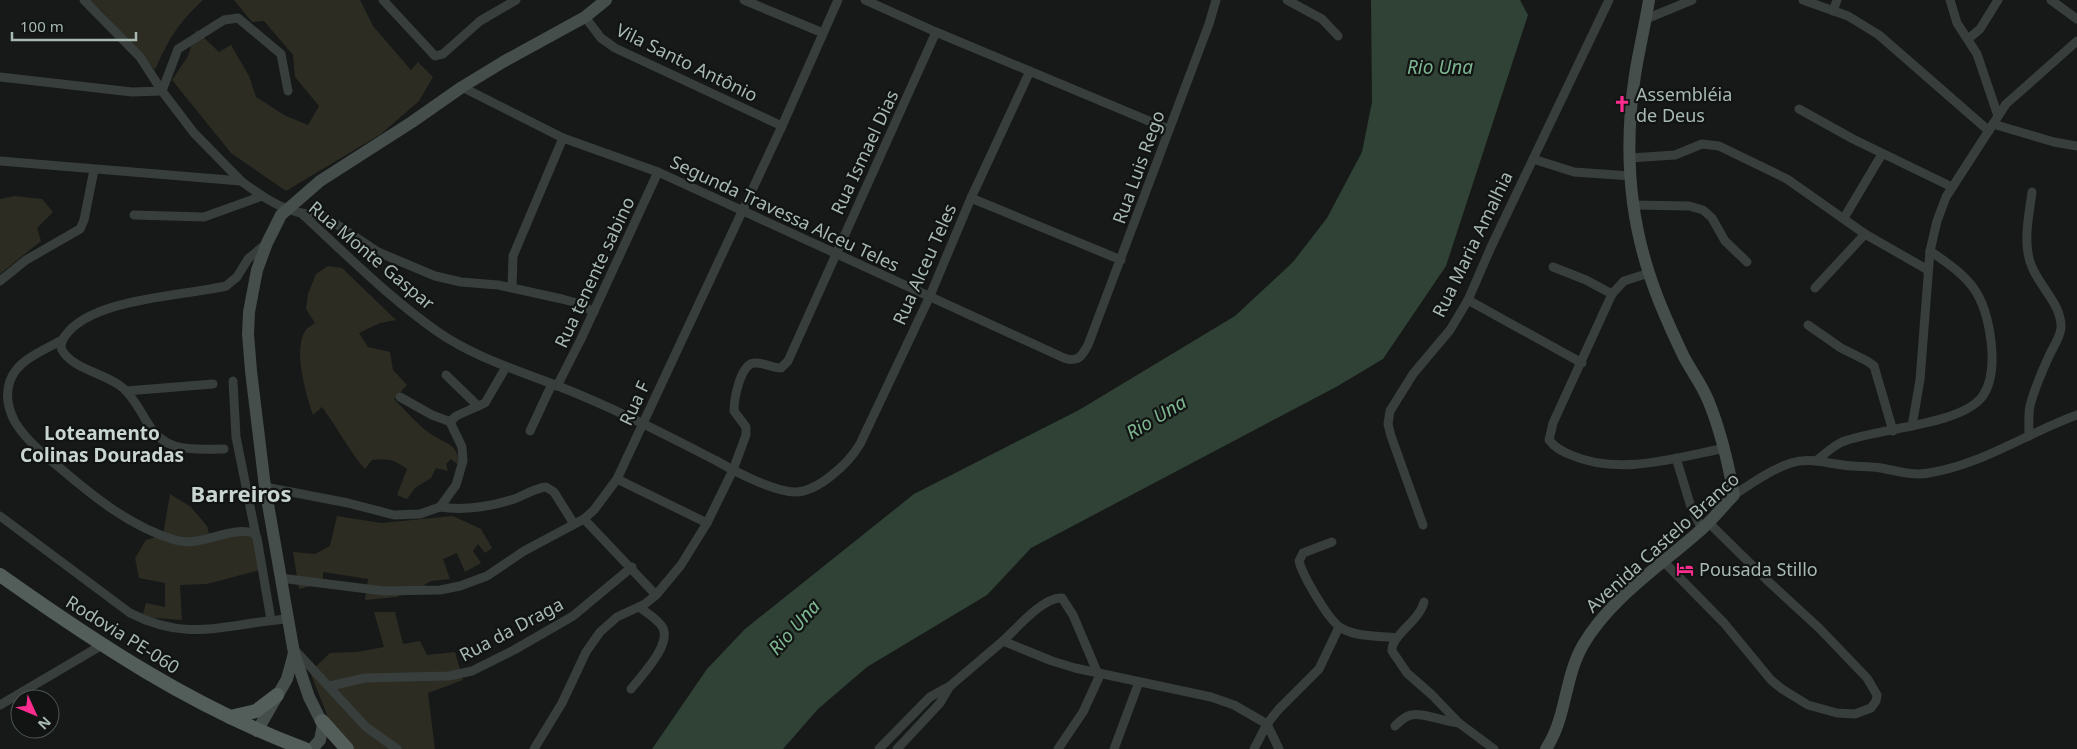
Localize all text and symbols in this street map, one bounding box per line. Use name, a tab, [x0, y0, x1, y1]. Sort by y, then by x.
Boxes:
scale bar	[12, 10, 136, 42]
text: 100 m	[20, 16, 64, 36]
street label: Vila Santo Antônio	[612, 17, 762, 107]
water label: Rio Una	[1407, 54, 1473, 80]
place label: Assembléia de Deus	[1636, 82, 1732, 127]
street label: Rua Ismael Dias	[825, 86, 903, 218]
church icon: Assembléia de Deus	[1612, 94, 1632, 114]
street label: Rua Luis Rego	[1106, 107, 1170, 227]
street label: Segunda Travessa Alceu Teles	[667, 149, 903, 277]
street label: Rua Maria Amalhia	[1426, 167, 1518, 321]
street label: Rua tenente sabino	[548, 193, 640, 351]
street label: Rua Monte Gaspar	[304, 195, 440, 315]
street label: Rua Alceu Teles	[887, 200, 961, 328]
street label: Rua F	[613, 377, 655, 429]
water label: Rio Una	[1121, 389, 1191, 445]
district label: Loteamento Colinas Douradas	[20, 420, 184, 468]
street label: Avenida Castelo Branco	[1580, 467, 1744, 617]
district label: Barreiros	[191, 478, 291, 508]
place label: Pousada Stillo	[1699, 557, 1818, 581]
hotel icon: Pousada Stillo	[1675, 559, 1695, 579]
street label: Rodovia PE-060	[62, 589, 184, 679]
street label: Rua da Draga	[455, 592, 567, 666]
water label: Rio Una	[762, 594, 826, 660]
north arrow	[10, 689, 60, 739]
text: N	[34, 713, 56, 734]

